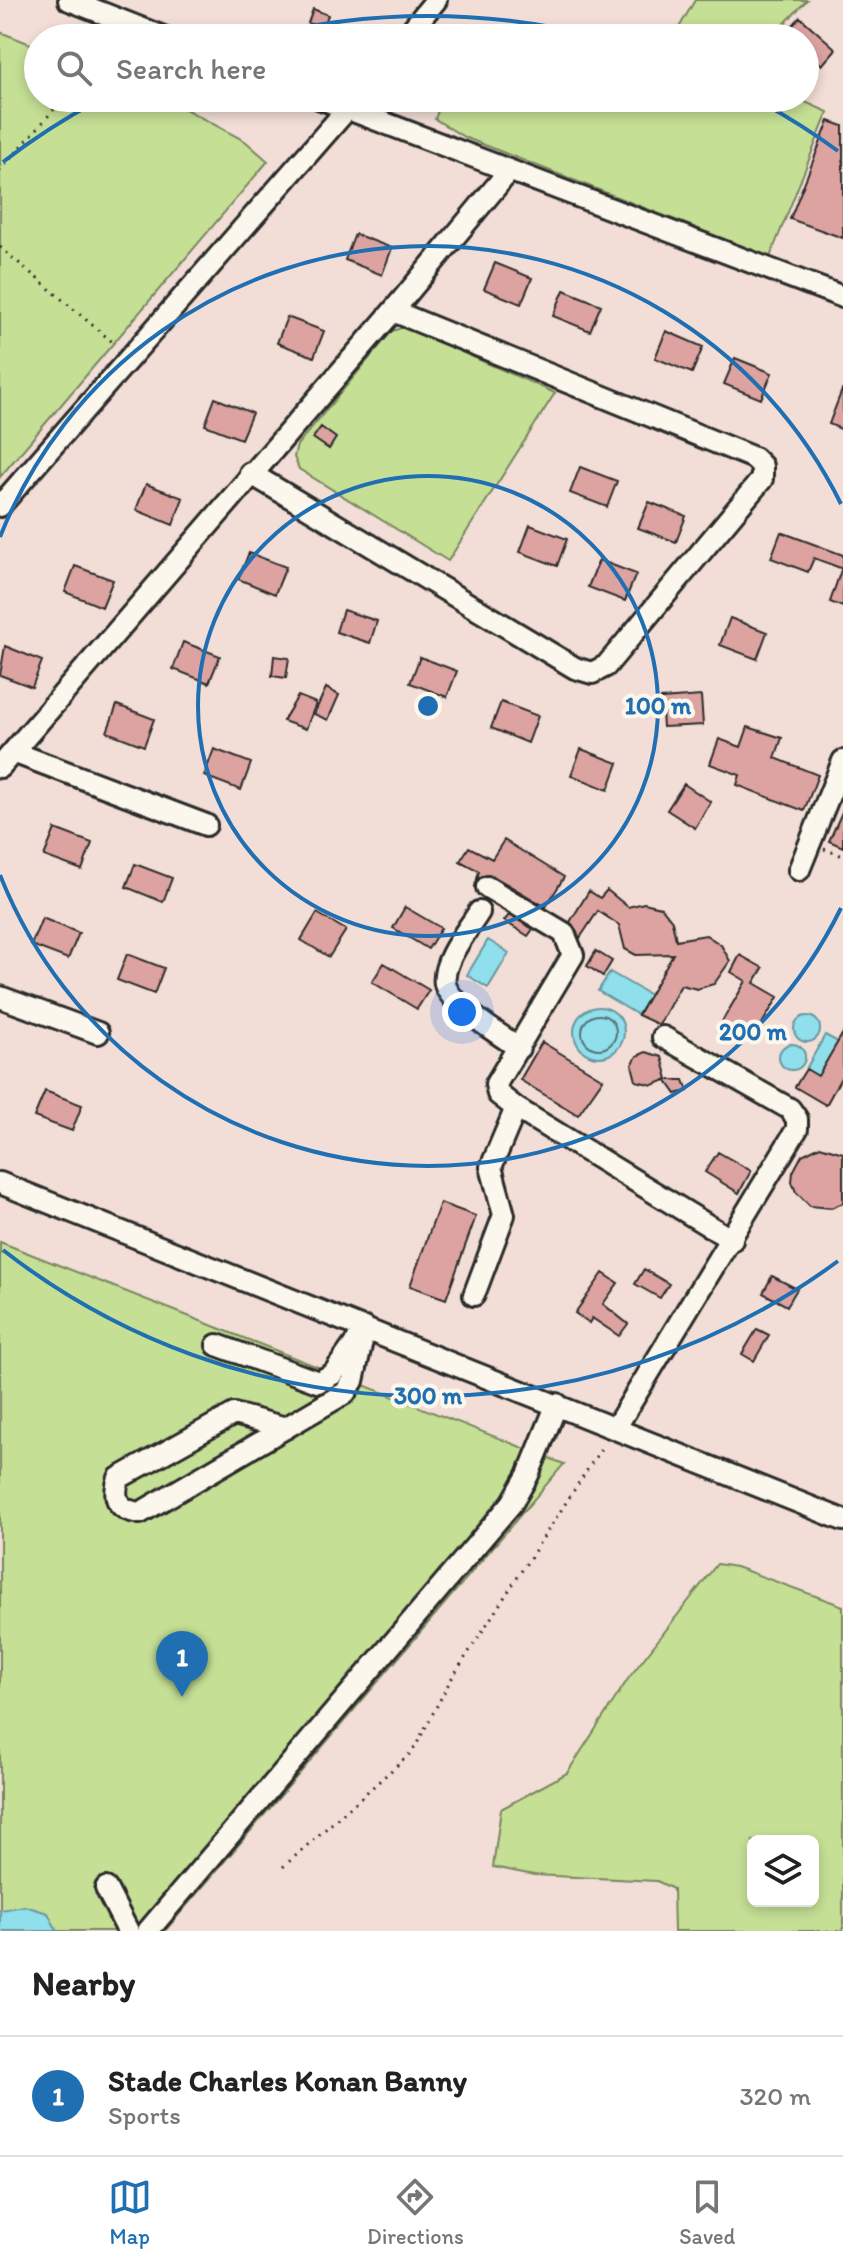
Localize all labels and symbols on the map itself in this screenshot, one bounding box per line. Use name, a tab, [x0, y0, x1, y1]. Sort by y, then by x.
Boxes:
text: 100 m	[625, 691, 692, 720]
centre of rings	[414, 692, 442, 720]
your location	[442, 992, 482, 1032]
text: 200 m	[719, 1017, 788, 1046]
text: 300 m	[394, 1381, 463, 1410]
pin: 1	[156, 1631, 208, 1697]

